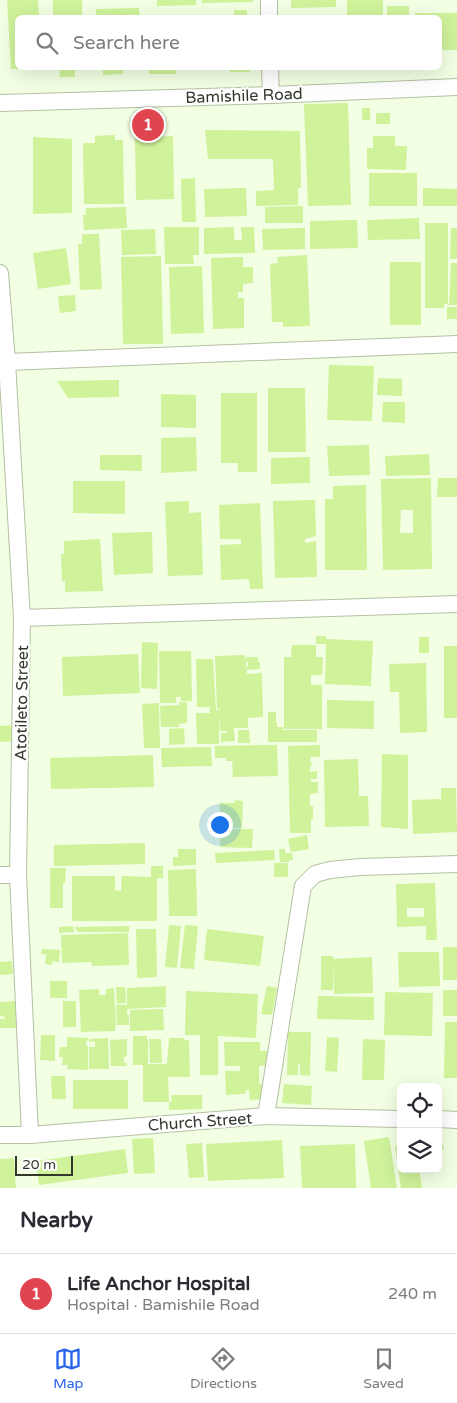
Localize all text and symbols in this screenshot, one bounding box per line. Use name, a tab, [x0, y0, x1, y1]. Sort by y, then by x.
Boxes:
search box	[15, 15, 442, 70]
icon: search	[33, 29, 61, 57]
text: Search here	[73, 32, 180, 54]
street label: Bamishile Road	[185, 84, 303, 108]
pin: 1	[132, 106, 164, 144]
street label: Atotileto Street	[11, 645, 33, 761]
your location	[207, 812, 233, 838]
map controls	[397, 1083, 442, 1173]
button: locate	[397, 1083, 442, 1128]
street label: Church Street	[147, 1108, 253, 1136]
button: layers	[397, 1128, 442, 1173]
scale bar	[15, 1153, 72, 1176]
text: 20 m	[22, 1156, 56, 1173]
text: Nearby	[20, 1208, 93, 1233]
text: Life Anchor Hospital	[67, 1273, 250, 1295]
text: 1	[31, 1284, 41, 1304]
text: 240 m	[388, 1284, 437, 1304]
text: Hospital · Bamishile Road	[67, 1295, 259, 1315]
tab: Map	[53, 1345, 83, 1392]
tab: Directions	[190, 1345, 257, 1392]
tab: Saved	[363, 1345, 404, 1392]

